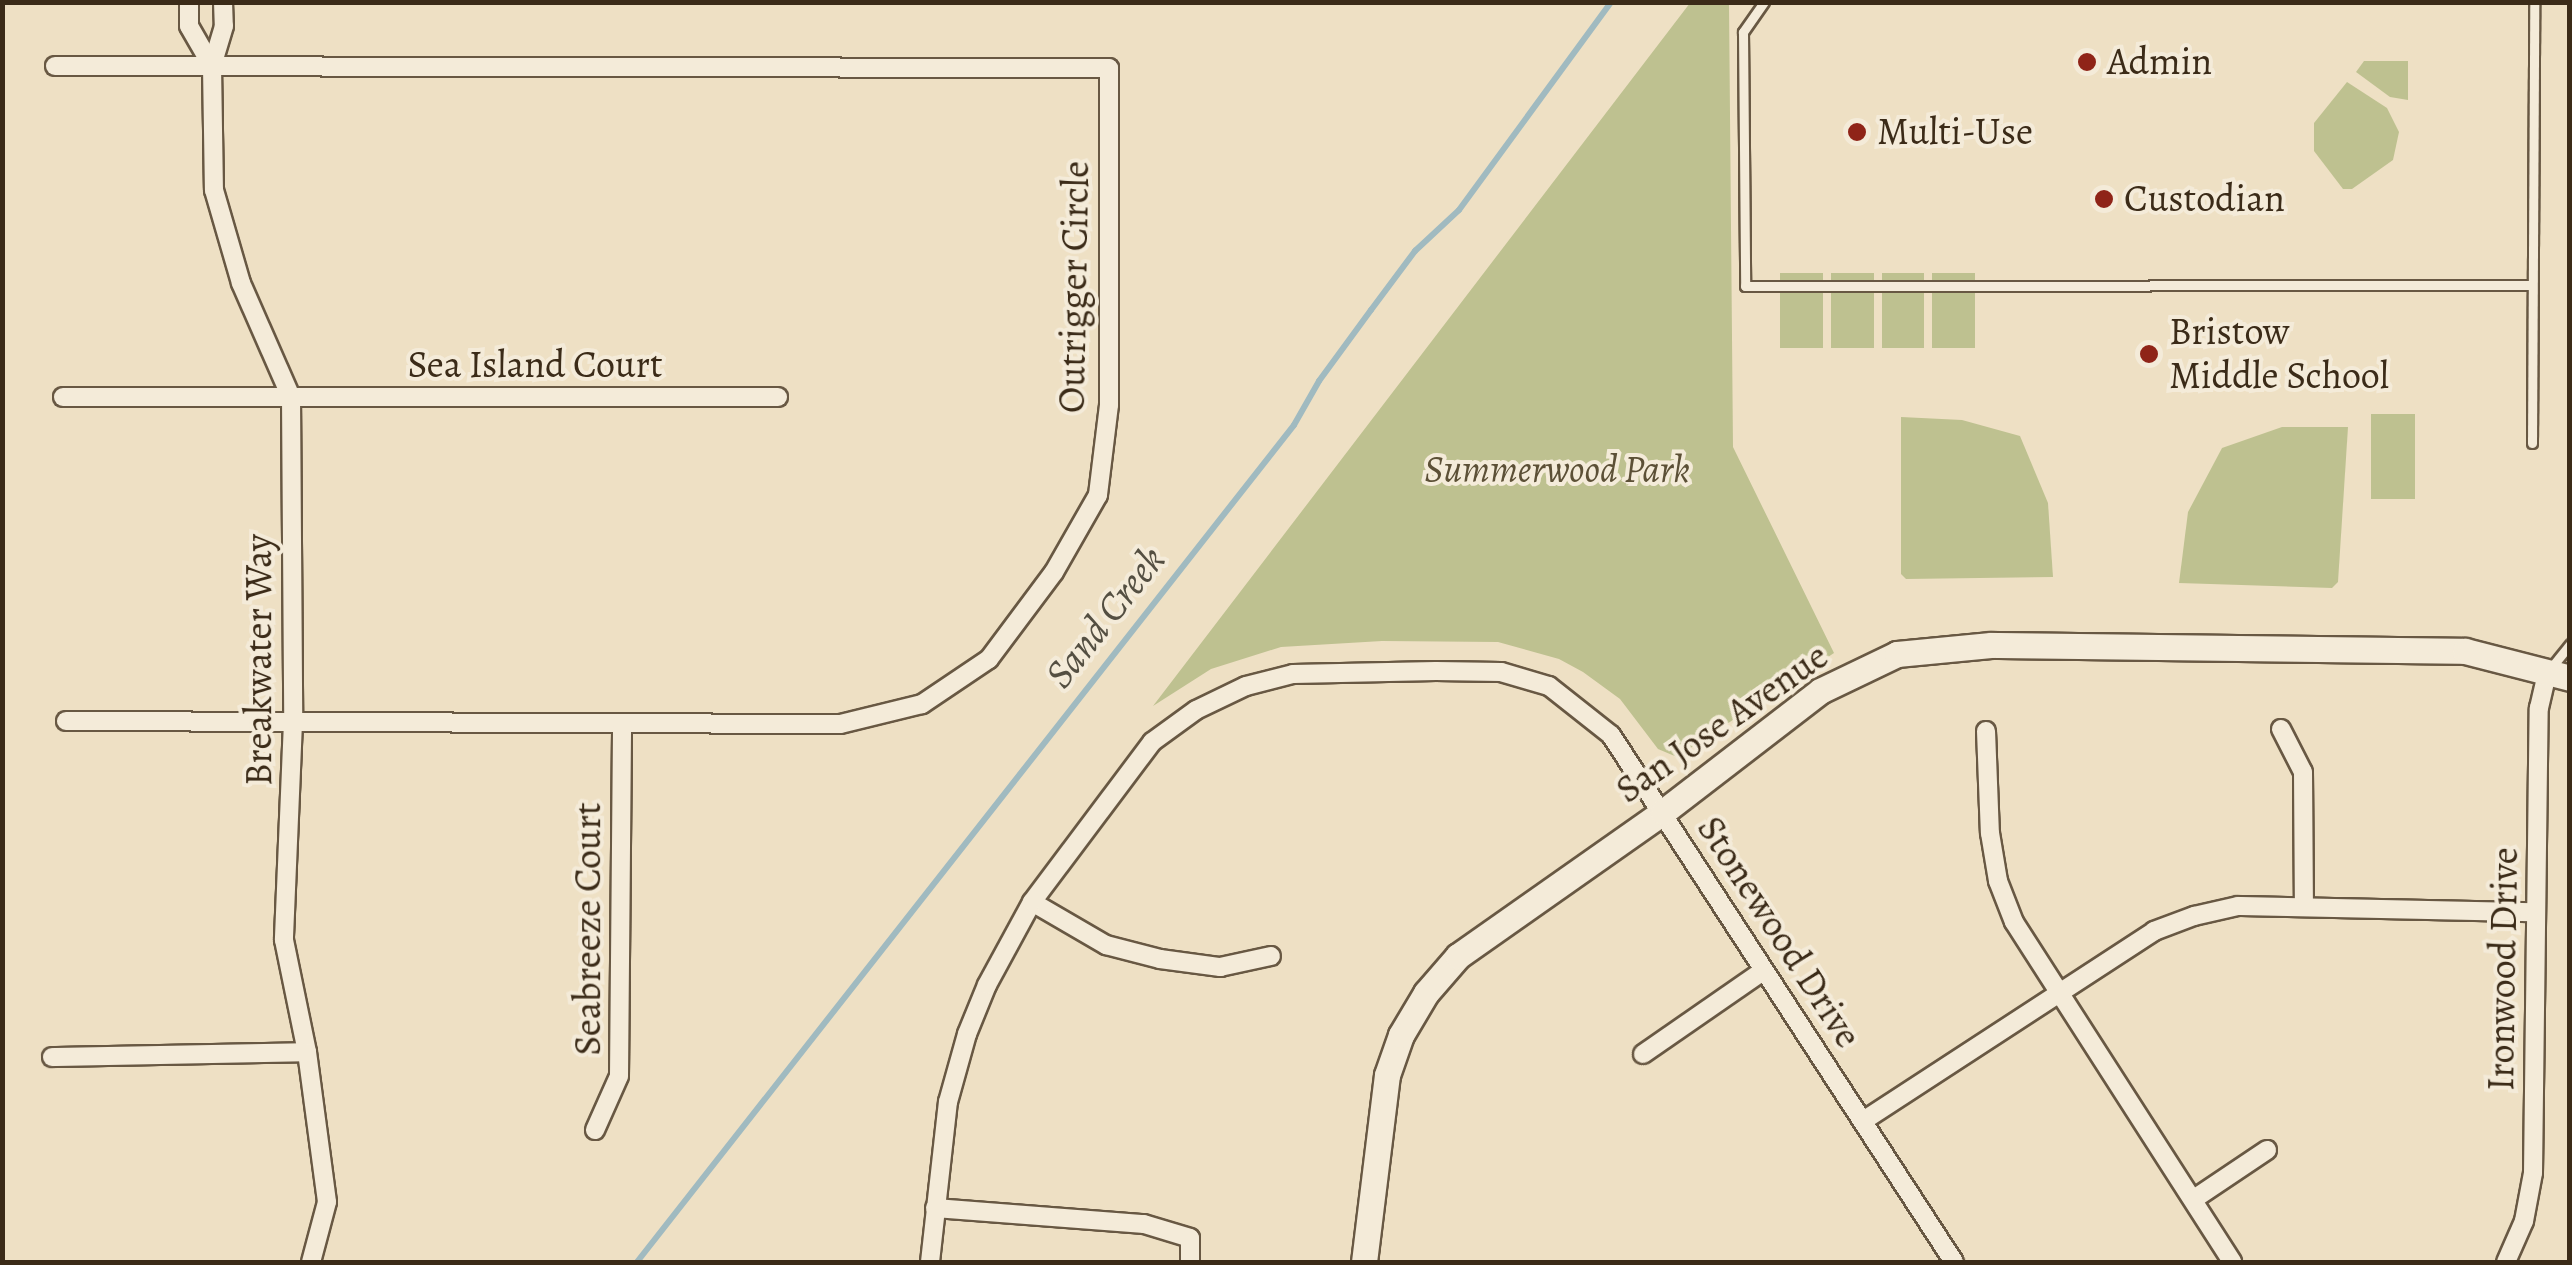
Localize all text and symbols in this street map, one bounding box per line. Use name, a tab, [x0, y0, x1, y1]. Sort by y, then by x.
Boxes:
place label: Admin	[2107, 39, 2212, 85]
marker: Admin	[2076, 51, 2098, 73]
place label: Multi-Use	[1877, 109, 2033, 155]
marker: Multi-Use	[1846, 121, 1868, 143]
street label: Outrigger Circle	[1049, 161, 1099, 413]
place label: Custodian	[2124, 176, 2285, 222]
marker: Custodian	[2093, 188, 2115, 210]
place label: Bristow Middle School	[2169, 309, 2389, 398]
street label: Sea Island Court	[407, 342, 663, 388]
marker: Bristow Middle School	[2138, 343, 2160, 365]
park label: Summerwood Park	[1424, 447, 1690, 493]
street label: Breakwater Way	[236, 534, 282, 786]
water label: Sand Creek	[1035, 537, 1175, 697]
street label: San Jose Avenue	[1607, 633, 1837, 813]
street label: Seabreeze Court	[565, 802, 611, 1056]
street label: Stonewood Drive	[1687, 808, 1871, 1056]
street label: Ironwood Drive	[2478, 847, 2528, 1091]

